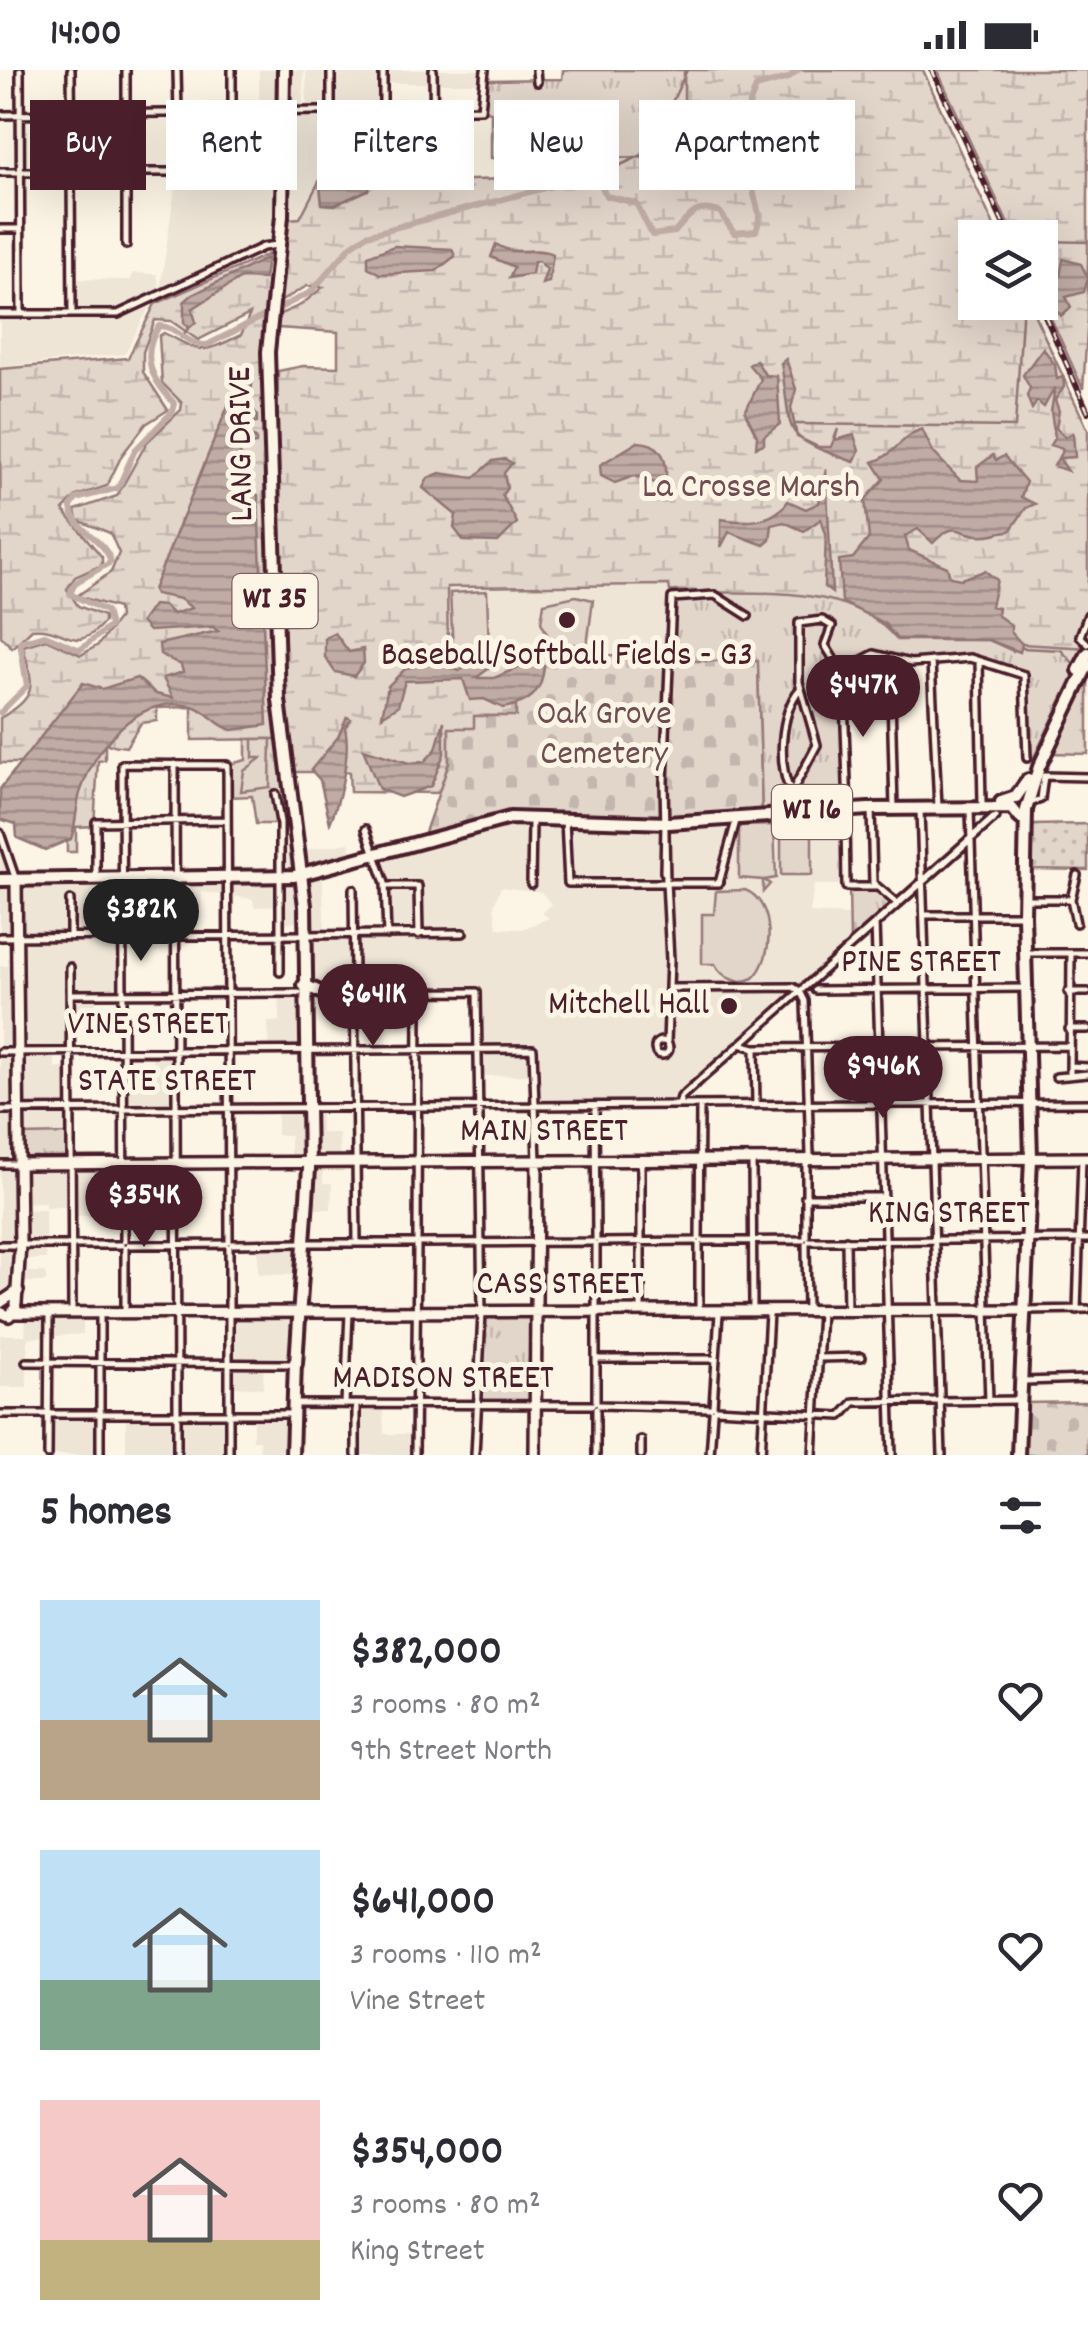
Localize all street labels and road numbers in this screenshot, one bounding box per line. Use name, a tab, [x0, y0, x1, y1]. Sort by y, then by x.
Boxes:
street label: LANG DRIVE	[217, 366, 269, 522]
road number: WI 35	[232, 574, 318, 628]
road number: WI 16	[772, 785, 852, 839]
street label: PINE STREET	[841, 939, 1001, 989]
street label: VINE STREET	[67, 1001, 229, 1051]
street label: STATE STREET	[78, 1058, 256, 1108]
street label: MAIN STREET	[460, 1108, 628, 1158]
street label: KING STREET	[868, 1190, 1030, 1240]
street label: CASS STREET	[476, 1261, 644, 1311]
street label: MADISON STREET	[332, 1355, 554, 1405]

